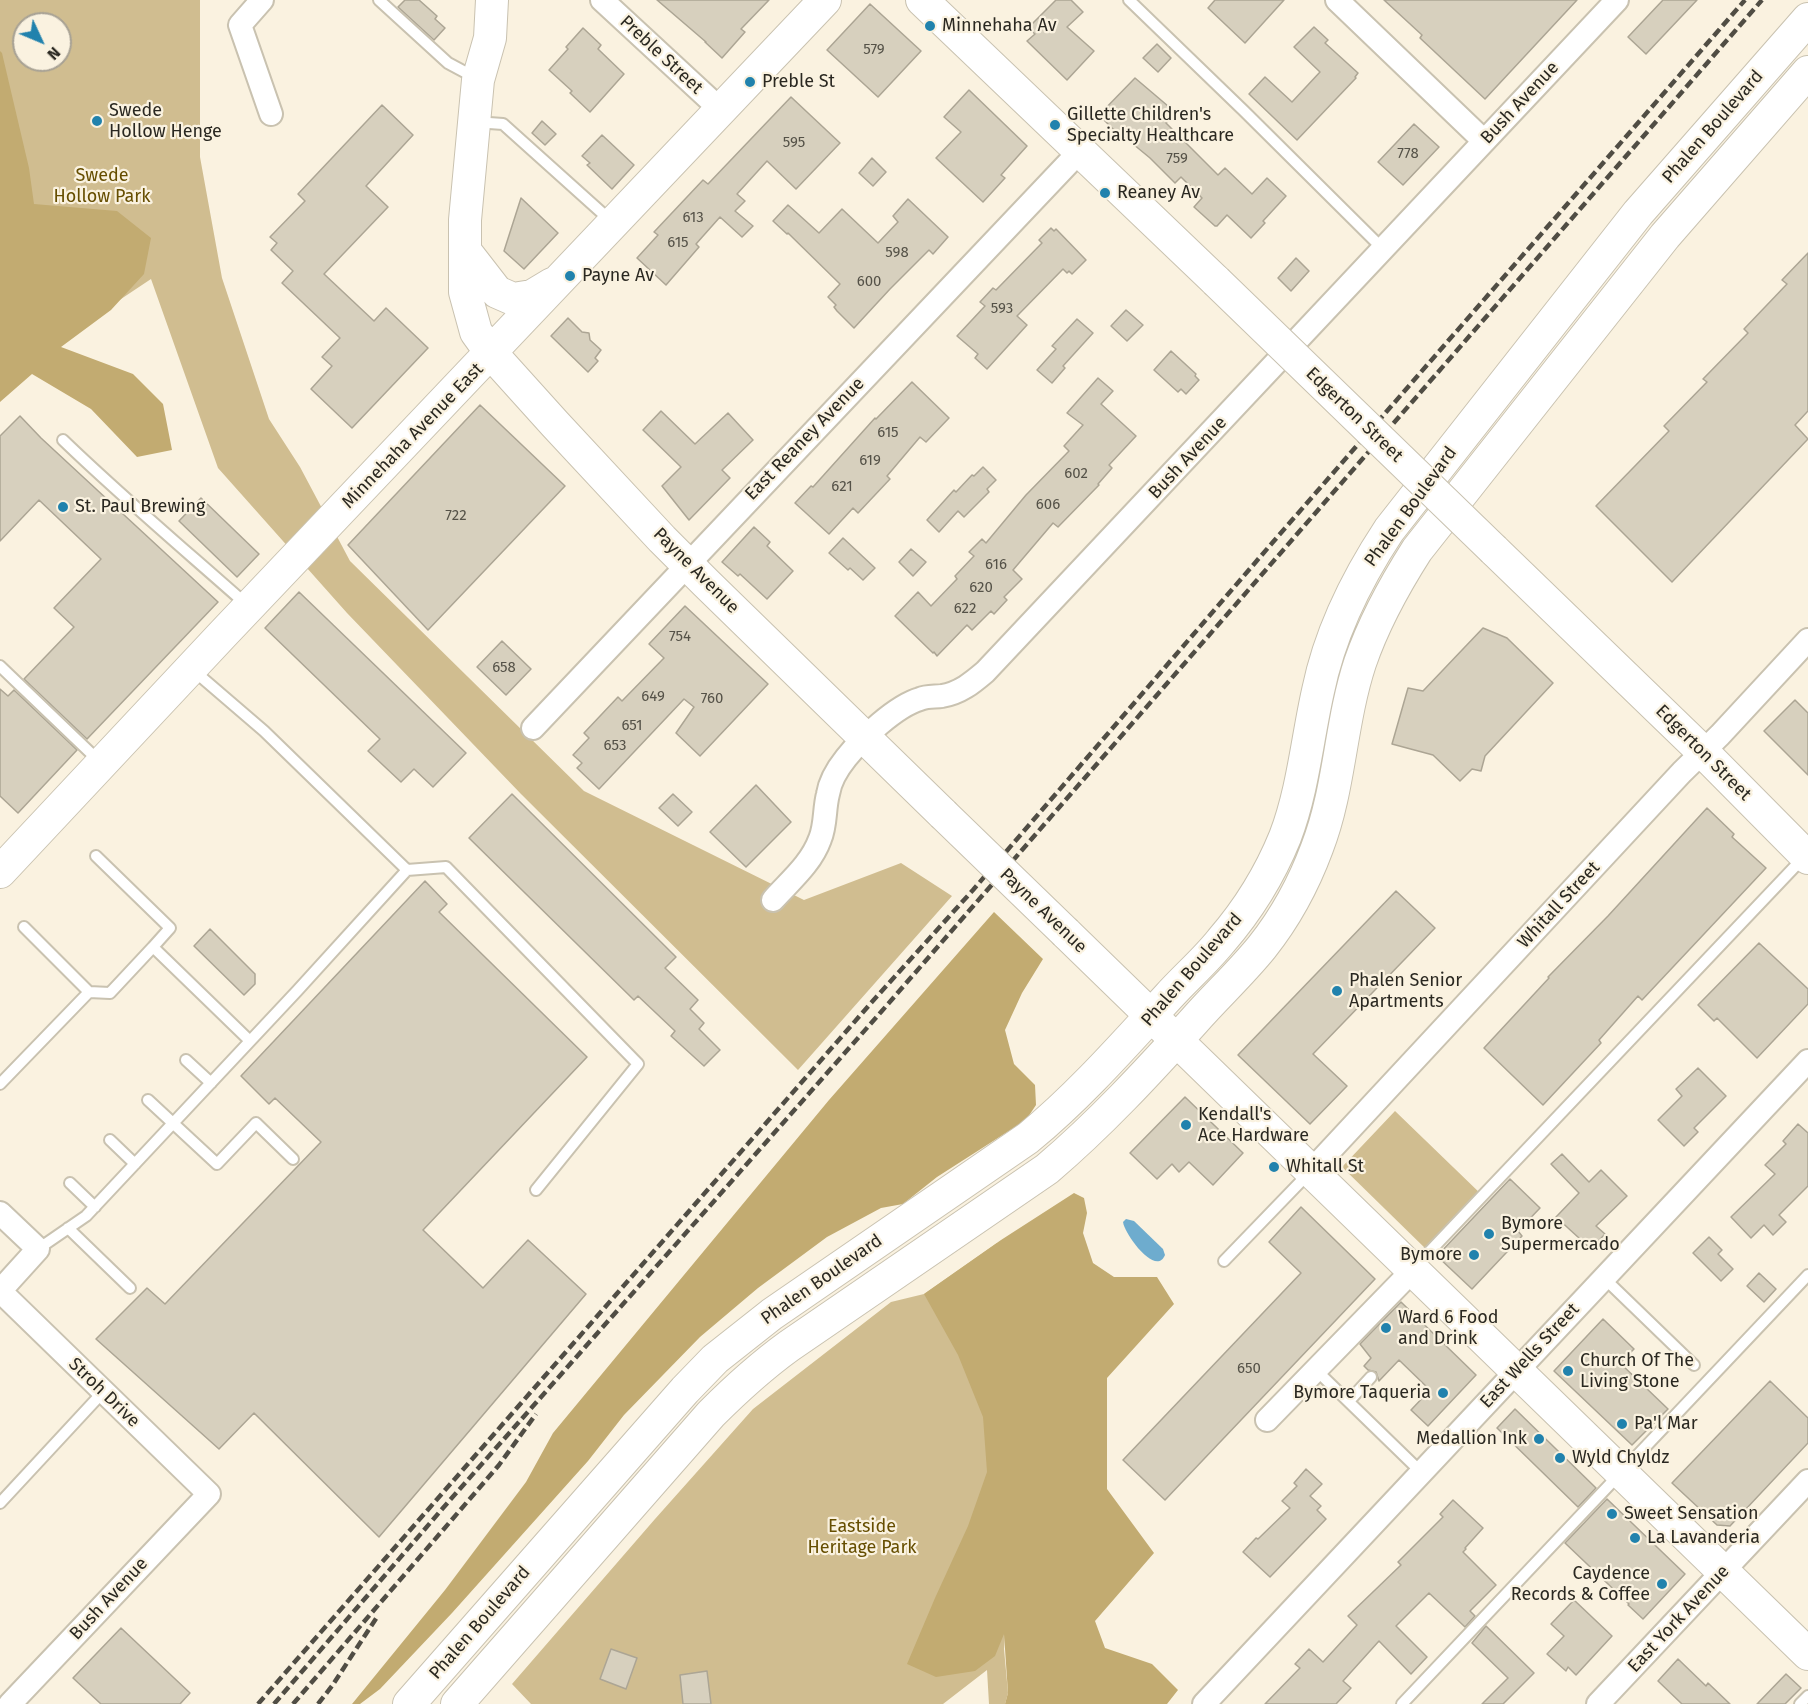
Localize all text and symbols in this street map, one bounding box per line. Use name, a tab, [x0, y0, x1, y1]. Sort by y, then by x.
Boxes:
street label: Preble Street	[615, 11, 707, 99]
north arrow	[12, 12, 72, 72]
place label: Minnehaha Av	[942, 15, 1057, 37]
marker: Minnehaha Av	[923, 19, 937, 33]
house number: 579	[863, 41, 885, 59]
text: N	[43, 43, 64, 64]
street label: Bush Avenue	[1476, 57, 1564, 149]
street label: Phalen Boulevard	[1658, 66, 1768, 188]
place label: Preble St	[762, 71, 835, 93]
marker: Preble St	[743, 75, 757, 89]
place label: Swede Hollow Henge	[109, 100, 222, 142]
place label: Gillette Children's Specialty Healthcare	[1067, 104, 1234, 146]
marker: Swede Hollow Henge	[90, 114, 104, 128]
marker: Gillette Children's Specialty Healthcare	[1048, 118, 1062, 132]
house number: 595	[783, 134, 805, 152]
house number: 778	[1397, 145, 1419, 163]
house number: 759	[1166, 150, 1188, 168]
park label: Swede Hollow Park	[54, 165, 150, 207]
place label: Reaney Av	[1117, 182, 1200, 204]
marker: Reaney Av	[1098, 186, 1112, 200]
house number: 613	[682, 209, 704, 227]
house number: 615	[667, 234, 689, 252]
house number: 598	[885, 244, 909, 262]
place label: Payne Av	[582, 265, 654, 287]
marker: Payne Av	[563, 269, 577, 283]
house number: 600	[857, 273, 881, 291]
house number: 593	[991, 300, 1013, 318]
street label: Minnehaha Avenue East	[338, 359, 488, 513]
street label: Edgerton Street	[1301, 363, 1407, 467]
street label: East Reaney Avenue	[741, 373, 869, 505]
street label: Bush Avenue	[1144, 412, 1232, 504]
house number: 615	[877, 424, 899, 442]
street label: Phalen Boulevard	[1360, 443, 1462, 571]
house number: 619	[859, 452, 881, 470]
house number: 602	[1064, 465, 1088, 483]
house number: 621	[831, 478, 853, 496]
place label: St. Paul Brewing	[75, 496, 205, 518]
house number: 606	[1036, 496, 1060, 514]
marker: St. Paul Brewing	[56, 500, 70, 514]
house number: 722	[445, 507, 467, 525]
street label: Payne Avenue	[649, 524, 743, 618]
house number: 616	[985, 556, 1007, 574]
house number: 620	[969, 579, 993, 597]
house number: 622	[954, 600, 976, 618]
house number: 754	[669, 628, 691, 646]
house number: 658	[492, 659, 516, 677]
house number: 649	[641, 688, 665, 706]
house number: 760	[701, 690, 723, 708]
street label: Edgerton Street	[1651, 701, 1755, 805]
house number: 651	[621, 717, 643, 735]
house number: 653	[604, 737, 626, 755]
street label: Whitall Street	[1513, 857, 1605, 953]
street label: Payne Avenue	[995, 864, 1091, 958]
street label: Phalen Boulevard	[1137, 909, 1247, 1031]
place label: Phalen Senior Apartments	[1349, 970, 1462, 1012]
marker: Phalen Senior Apartments	[1330, 984, 1344, 998]
place label: Kendall's Ace Hardware	[1198, 1104, 1309, 1146]
marker: Kendall's Ace Hardware	[1179, 1118, 1193, 1132]
place label: Whitall St	[1286, 1156, 1364, 1178]
marker: Whitall St	[1267, 1160, 1281, 1174]
place label: Bymore Supermercado	[1501, 1213, 1620, 1256]
marker: Bymore Supermercado	[1482, 1227, 1496, 1241]
street label: Phalen Boulevard	[757, 1230, 887, 1330]
place label: Bymore	[1400, 1244, 1462, 1266]
marker: Bymore	[1467, 1248, 1481, 1262]
street label: East Wells Street	[1476, 1299, 1584, 1413]
place label: Ward 6 Food and Drink	[1398, 1307, 1498, 1350]
marker: Ward 6 Food and Drink	[1379, 1321, 1393, 1335]
place label: Church Of The Living Stone	[1580, 1350, 1694, 1392]
street label: Stroh Drive	[64, 1354, 144, 1432]
house number: 650	[1237, 1360, 1261, 1378]
marker: Church Of The Living Stone	[1561, 1364, 1575, 1378]
place label: Bymore Taqueria	[1293, 1382, 1431, 1404]
marker: Bymore Taqueria	[1436, 1386, 1450, 1400]
place label: Pa'l Mar	[1634, 1413, 1698, 1435]
marker: Pa'l Mar	[1615, 1417, 1629, 1431]
place label: Medallion Ink	[1416, 1428, 1527, 1450]
marker: Medallion Ink	[1532, 1432, 1546, 1446]
place label: Wyld Chyldz	[1572, 1447, 1669, 1469]
marker: Wyld Chyldz	[1553, 1451, 1567, 1465]
place label: Sweet Sensation	[1624, 1503, 1758, 1525]
marker: Sweet Sensation	[1605, 1507, 1619, 1521]
park label: Eastside Heritage Park	[807, 1516, 917, 1558]
place label: La Lavanderia	[1647, 1527, 1760, 1549]
marker: La Lavanderia	[1628, 1531, 1642, 1545]
street label: Bush Avenue	[65, 1553, 153, 1645]
street label: East York Avenue	[1624, 1561, 1734, 1677]
street label: Phalen Boulevard	[425, 1562, 535, 1684]
place label: Caydence Records & Coffee	[1511, 1563, 1650, 1606]
marker: Caydence Records & Coffee	[1655, 1577, 1669, 1591]

